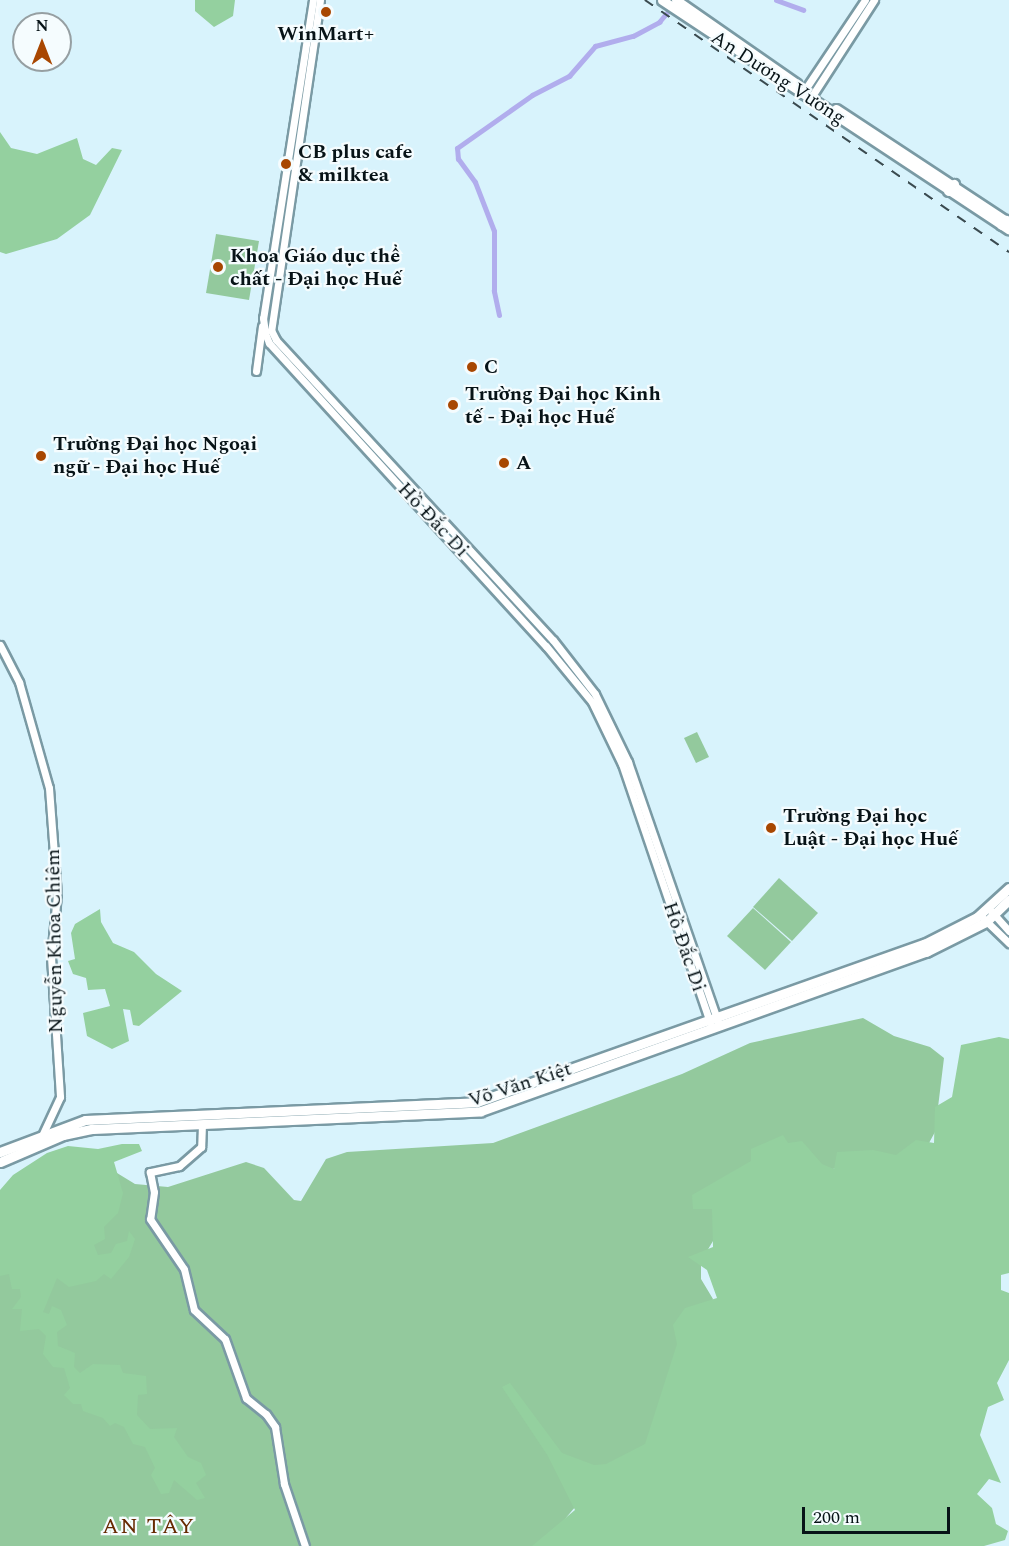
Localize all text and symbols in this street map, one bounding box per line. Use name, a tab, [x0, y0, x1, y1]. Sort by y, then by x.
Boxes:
marker: WinMart+	[319, 5, 333, 19]
north arrow	[12, 12, 72, 72]
text: N	[35, 14, 49, 38]
place label: WinMart+	[277, 22, 375, 46]
street label: An Dương Vương	[706, 26, 850, 130]
place label: CB plus cafe & milktea	[298, 140, 412, 187]
marker: CB plus cafe & milktea	[279, 157, 293, 171]
place label: Khoa Giáo dục thể chất - Đại học Huế	[230, 244, 402, 291]
marker: Khoa Giáo dục thể chất - Đại học Huế	[211, 260, 225, 274]
place label: C	[484, 355, 498, 379]
marker: C	[465, 360, 479, 374]
place label: Trường Đại học Kinh tế - Đại học Huế	[465, 382, 661, 429]
marker: Trường Đại học Kinh tế - Đại học Huế	[446, 398, 460, 412]
place label: Trường Đại học Ngoại ngữ - Đại học Huế	[53, 432, 257, 479]
marker: Trường Đại học Ngoại ngữ - Đại học Huế	[34, 449, 48, 463]
place label: A	[516, 451, 531, 475]
marker: A	[497, 456, 511, 470]
street label: Hồ Đắc Di	[392, 478, 474, 562]
place label: Trường Đại học Luật - Đại học Huế	[783, 804, 958, 851]
marker: Trường Đại học Luật - Đại học Huế	[764, 821, 778, 835]
street label: Nguyễn Khoa Chiêm	[41, 849, 69, 1033]
street label: Hồ Đắc Di	[657, 899, 711, 995]
street label: Võ Văn Kiệt	[465, 1057, 575, 1113]
scale bar	[805, 1495, 954, 1533]
text: 200 m	[813, 1504, 860, 1531]
district label: AN TÂY	[102, 1514, 196, 1540]

